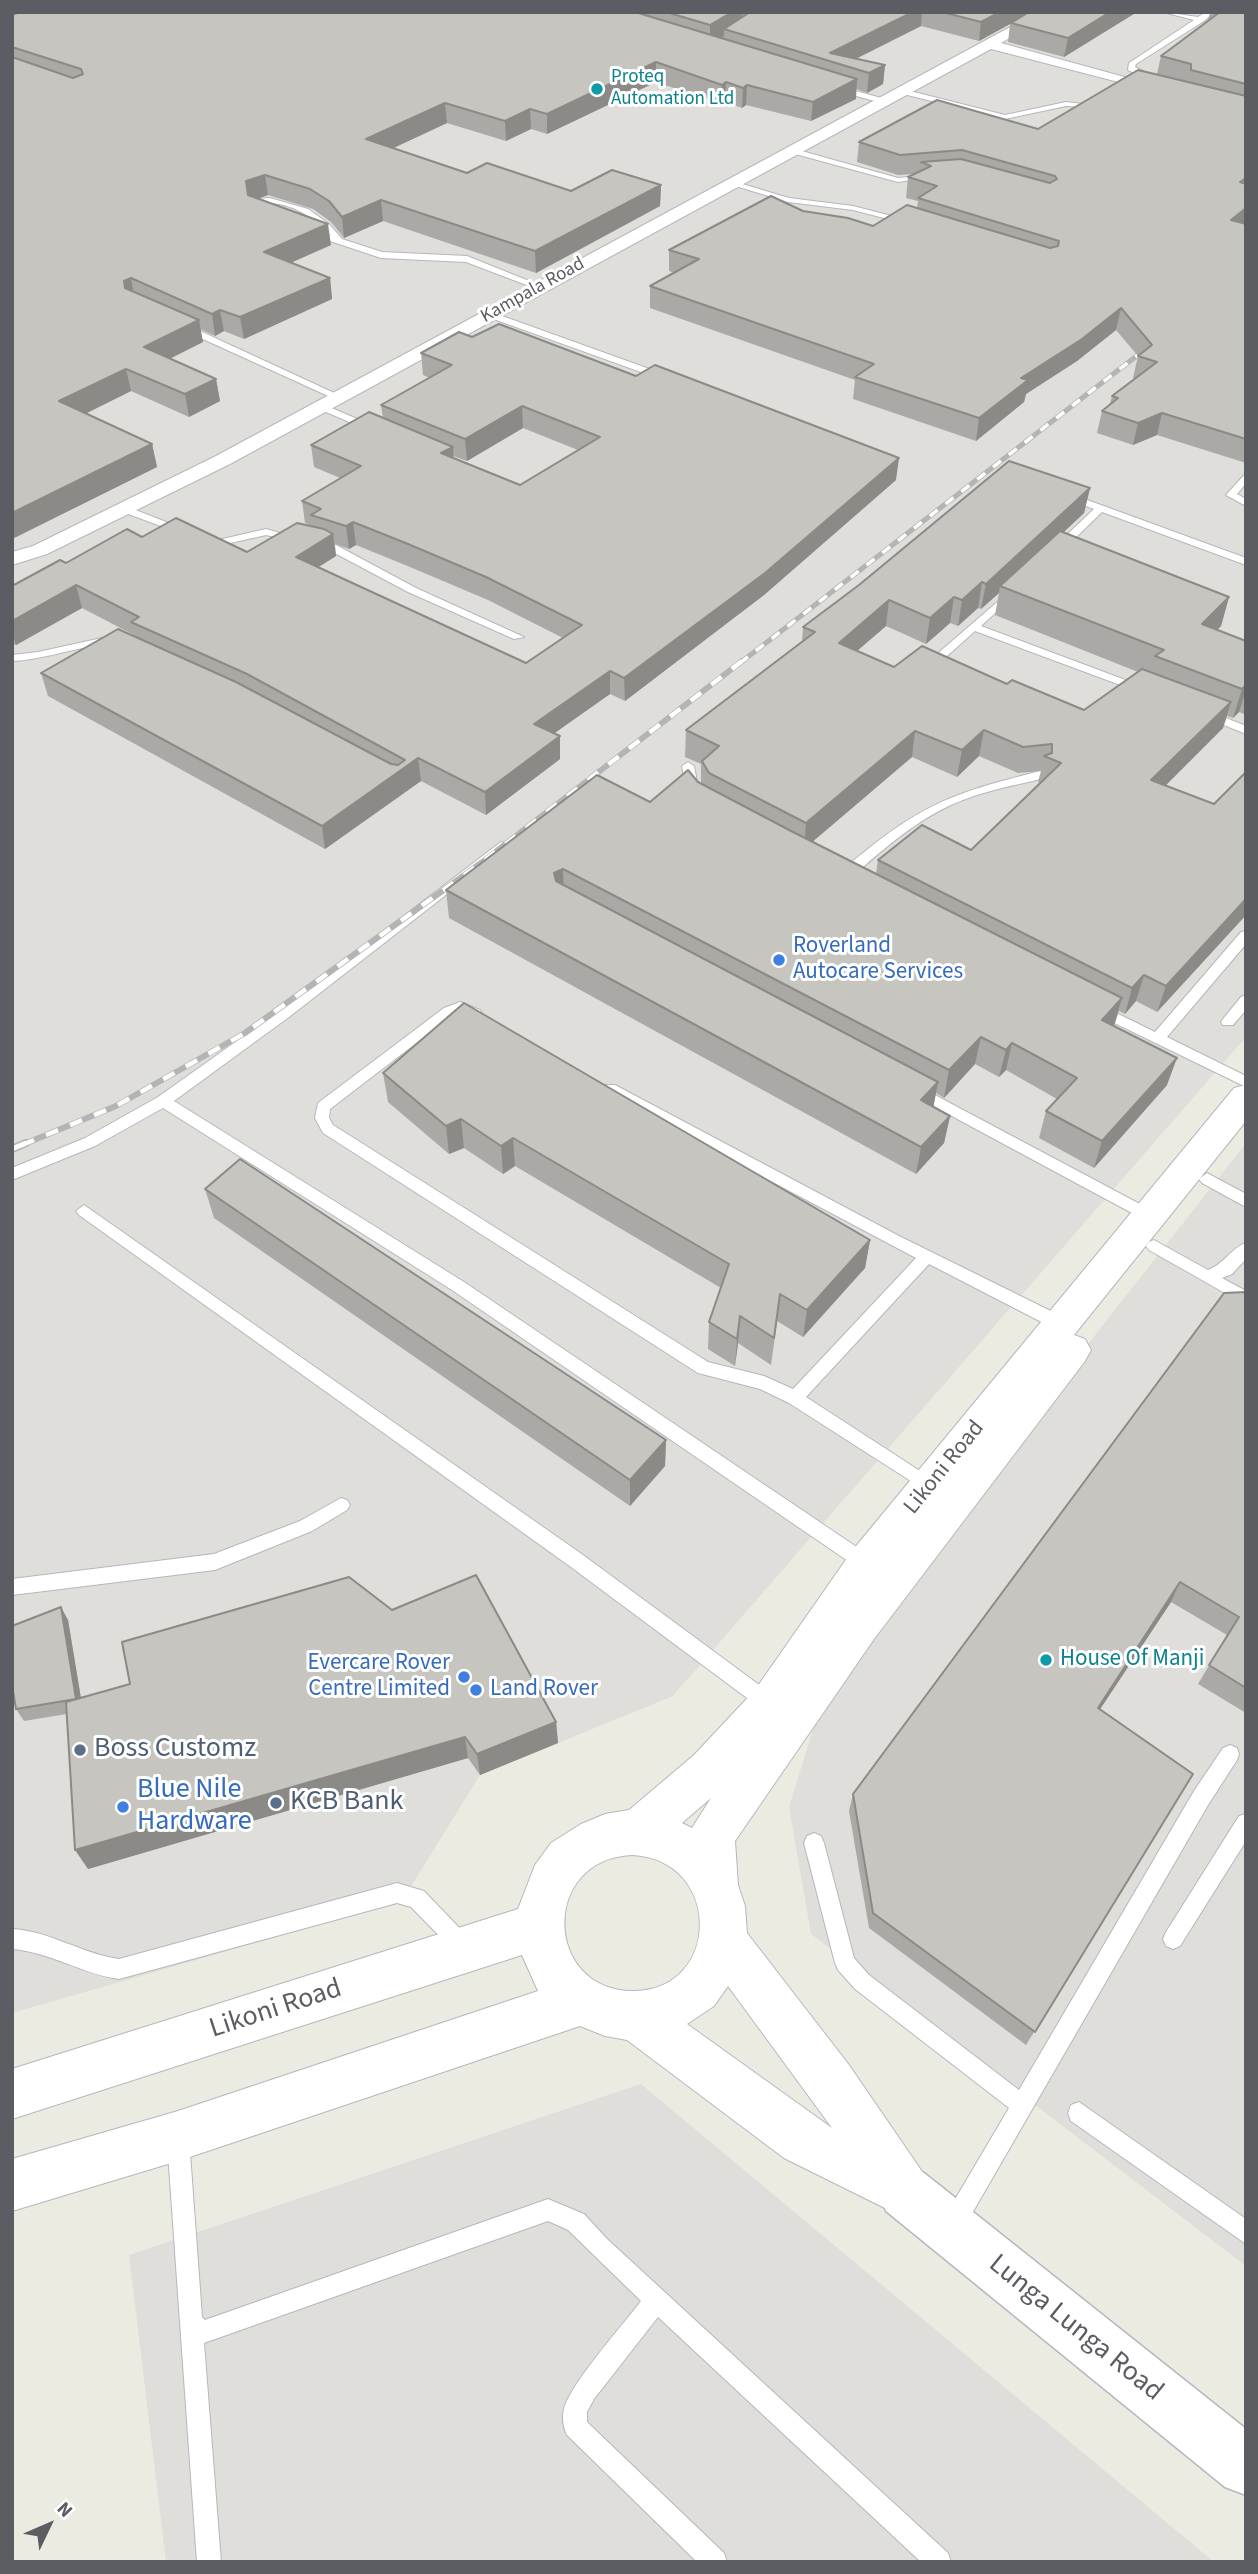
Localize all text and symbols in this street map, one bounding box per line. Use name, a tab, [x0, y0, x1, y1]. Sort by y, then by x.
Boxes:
place label: Proteq Automation Ltd	[611, 67, 734, 111]
marker: Proteq Automation Ltd	[589, 81, 605, 97]
street label: Kampala Road	[477, 253, 589, 329]
place label: Roverland Autocare Services	[793, 933, 963, 987]
marker: Roverland Autocare Services	[771, 952, 787, 968]
street label: Likoni Road	[899, 1416, 991, 1520]
place label: House Of Manji	[1060, 1646, 1204, 1674]
place label: Evercare Rover Centre Limited	[307, 1650, 450, 1704]
marker: House Of Manji	[1038, 1652, 1054, 1668]
marker: Evercare Rover Centre Limited	[456, 1669, 472, 1685]
place label: Land Rover	[490, 1676, 598, 1704]
marker: Land Rover	[468, 1682, 484, 1698]
place label: Boss Customz	[94, 1733, 256, 1767]
marker: Boss Customz	[72, 1742, 88, 1758]
place label: Blue Nile Hardware	[137, 1774, 252, 1840]
place label: KCB Bank	[290, 1786, 403, 1820]
marker: KCB Bank	[268, 1795, 284, 1811]
marker: Blue Nile Hardware	[115, 1799, 131, 1815]
street label: Likoni Road	[206, 1973, 346, 2047]
street label: Lunga Lunga Road	[981, 2248, 1169, 2410]
north arrow	[14, 2490, 84, 2560]
text: N	[50, 2496, 79, 2524]

